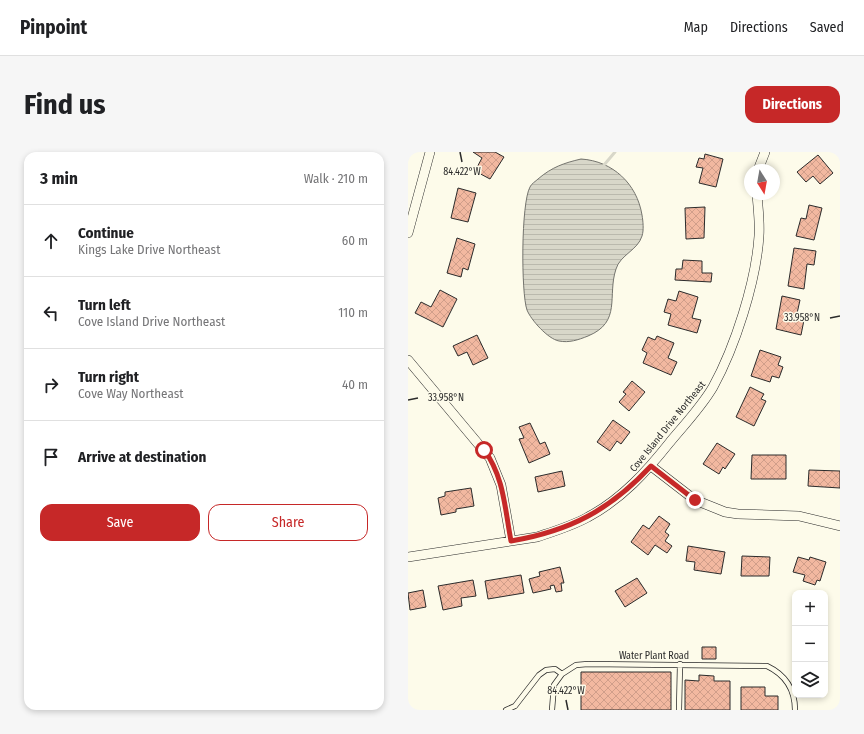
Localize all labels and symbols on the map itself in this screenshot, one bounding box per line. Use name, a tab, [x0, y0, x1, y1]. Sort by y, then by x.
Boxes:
north arrow	[744, 164, 780, 200]
text: 84.422°W	[443, 166, 481, 178]
text: 33.958°N	[784, 312, 820, 324]
street label: Cove Island Drive Northeast	[627, 378, 709, 474]
text: 33.958°N	[428, 392, 464, 404]
route start	[475, 441, 493, 459]
route end	[686, 491, 704, 509]
street label: Water Plant Road	[619, 650, 689, 662]
text: 84.422°W	[547, 685, 585, 697]

